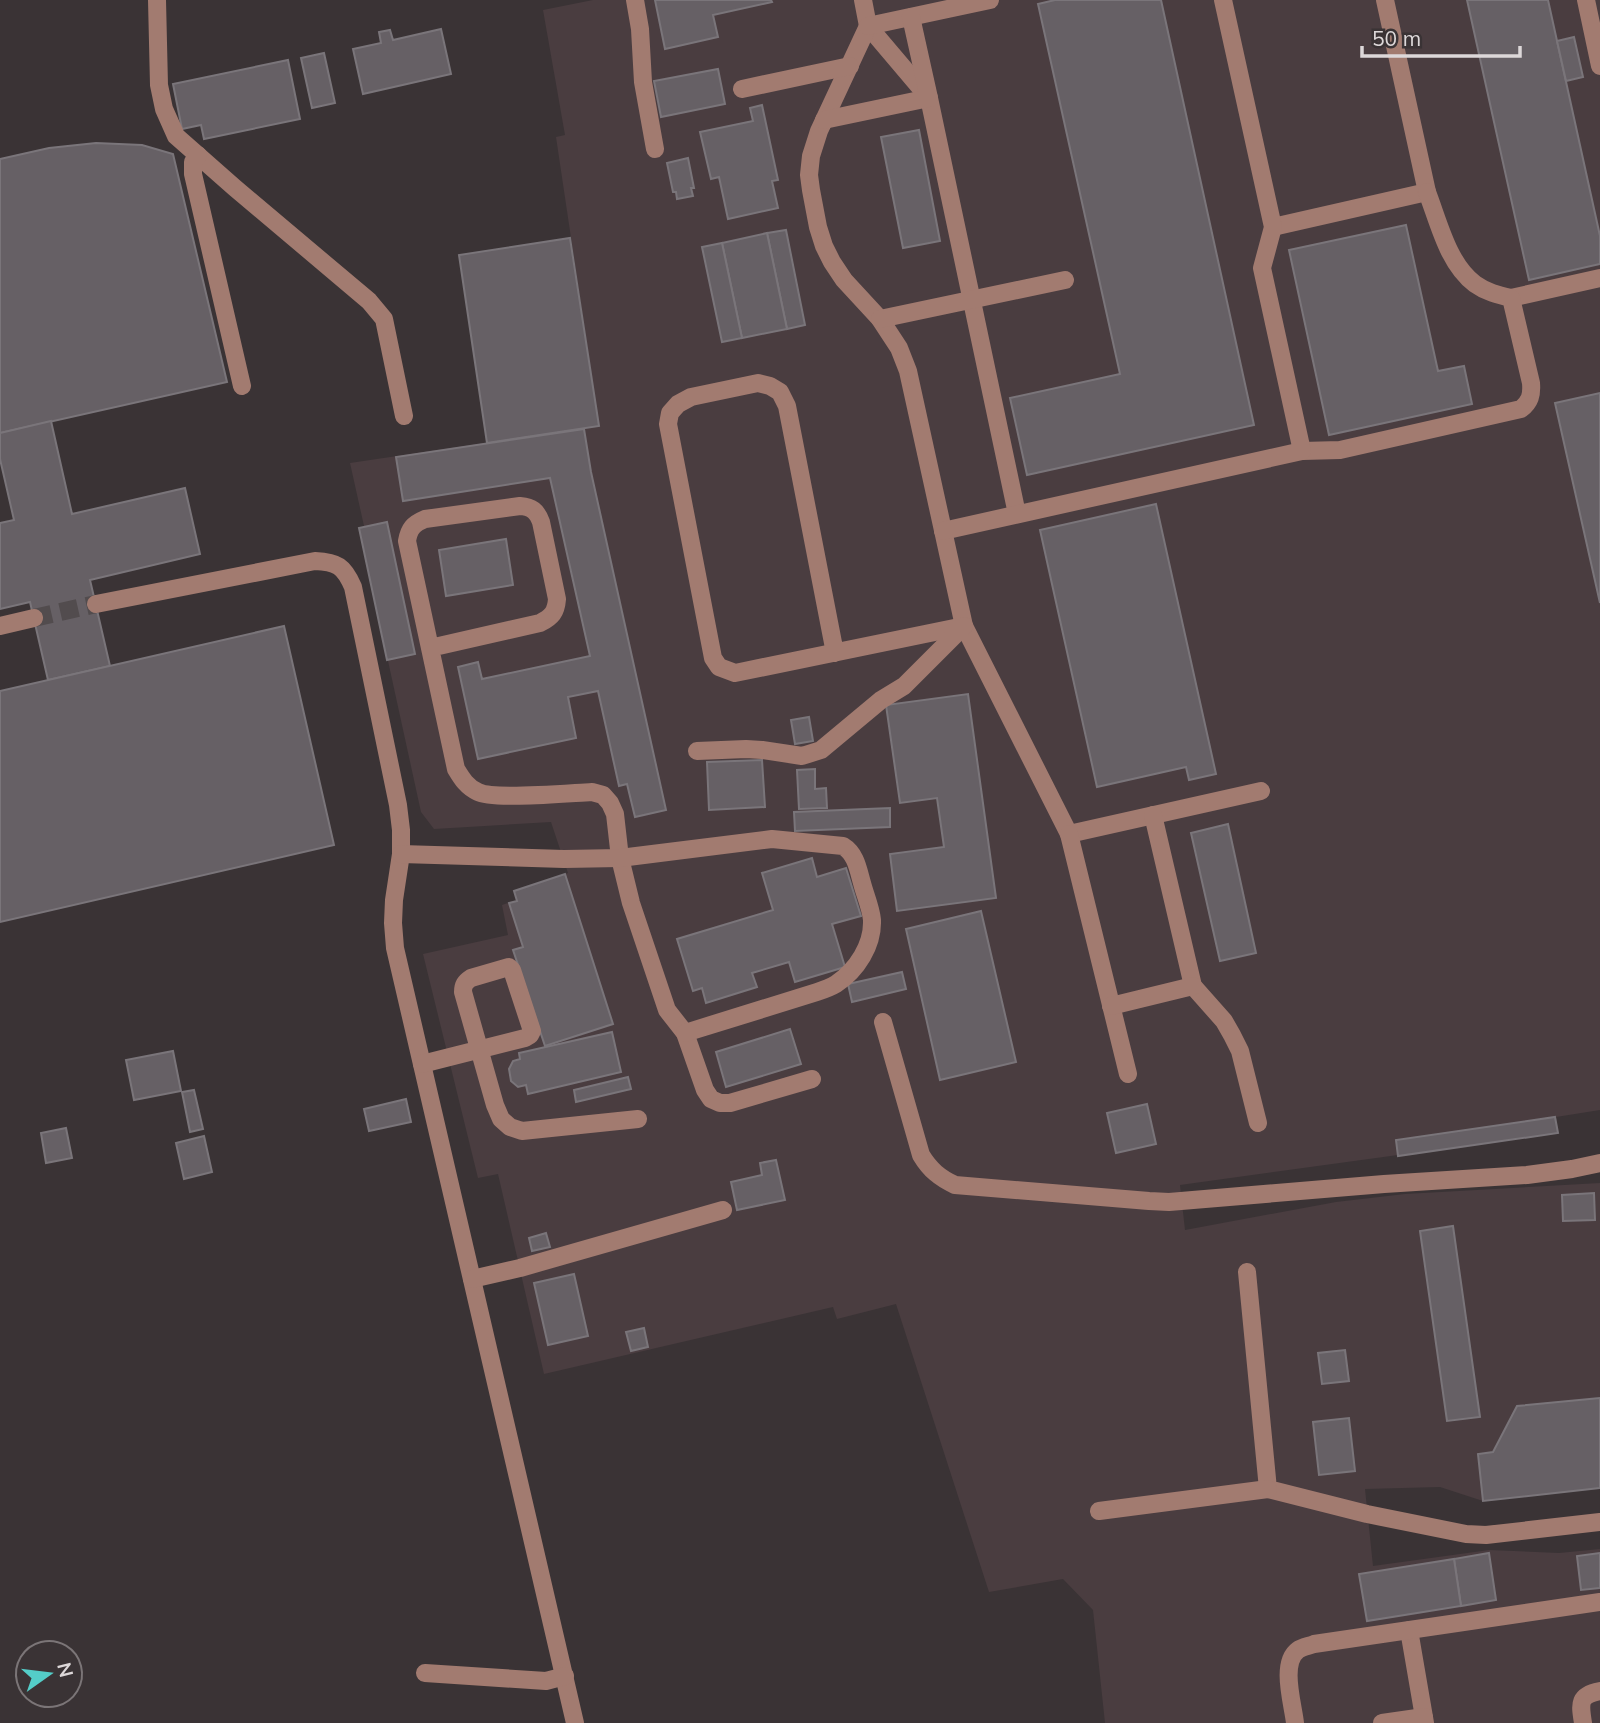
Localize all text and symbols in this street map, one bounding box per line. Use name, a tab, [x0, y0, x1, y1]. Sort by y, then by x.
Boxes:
scale bar	[1362, 14, 1520, 58]
text: 50 m	[1372, 25, 1421, 51]
north arrow	[14, 1639, 84, 1709]
text: N	[52, 1660, 79, 1680]

